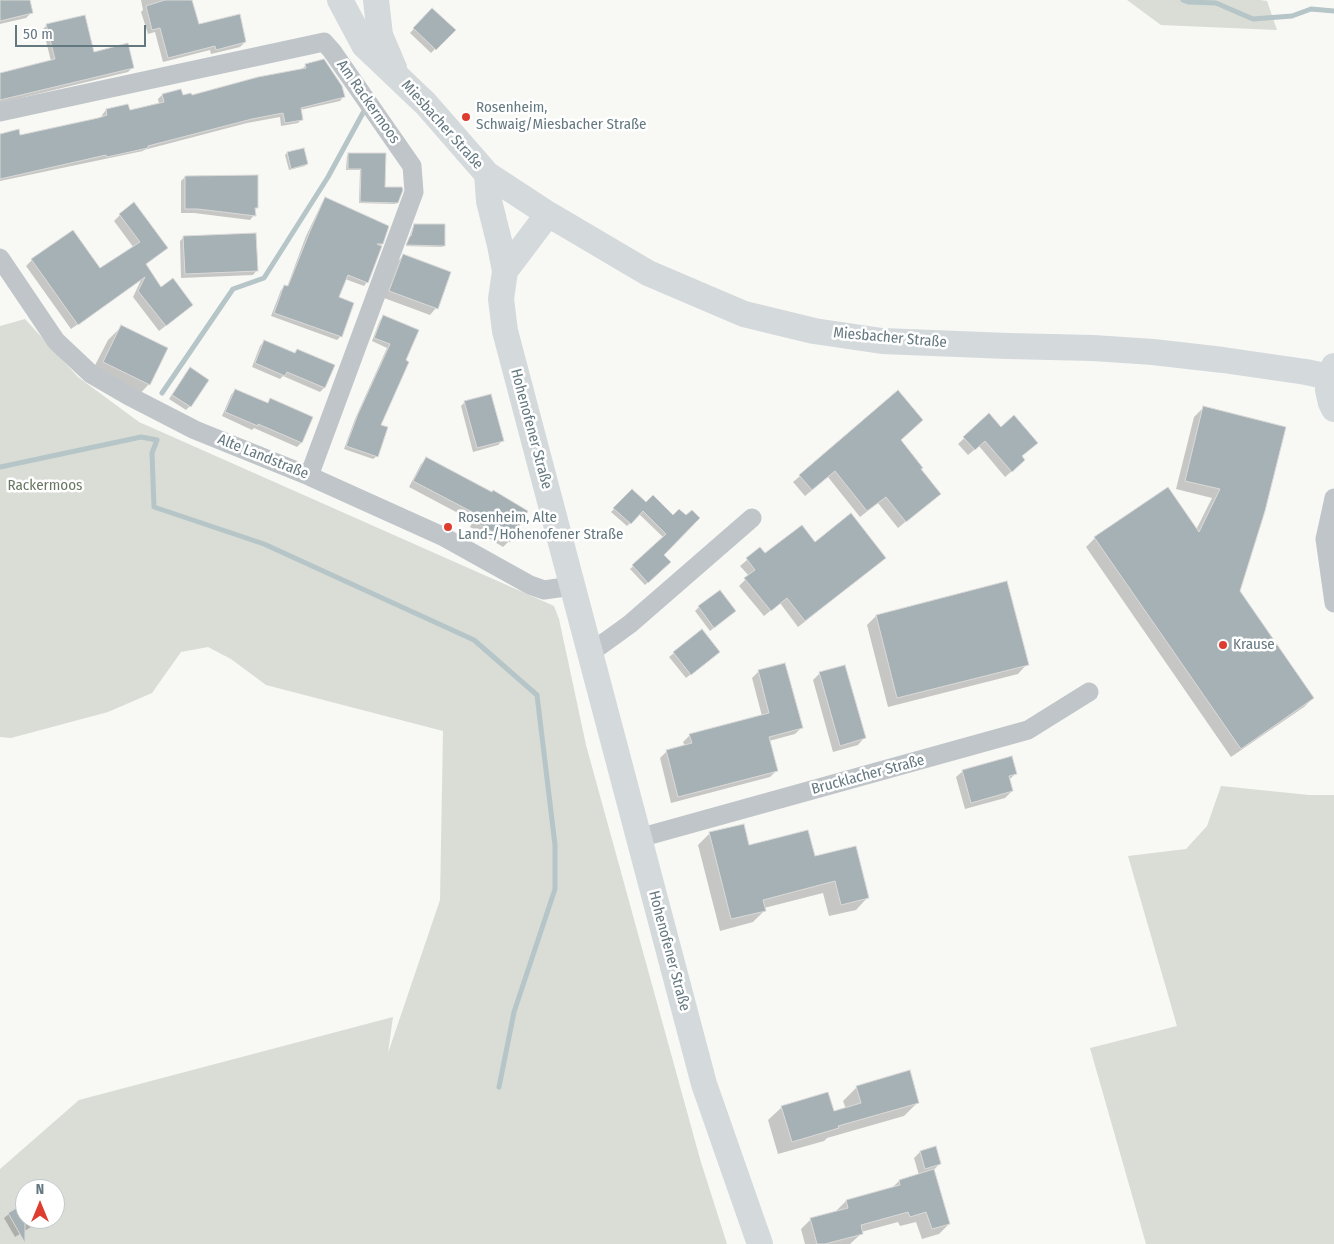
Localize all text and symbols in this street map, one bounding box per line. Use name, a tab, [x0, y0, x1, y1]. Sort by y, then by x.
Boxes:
scale bar	[18, 15, 149, 47]
text: 50 m	[23, 25, 53, 43]
street label: Am Rackermoos	[333, 57, 403, 147]
street label: Miesbacher Straße	[397, 77, 487, 173]
place label: Rosenheim, Schwaig/Miesbacher Straße	[476, 99, 646, 134]
marker: Rosenheim, Schwaig/Miesbacher Straße	[460, 111, 472, 123]
street label: Miesbacher Straße	[833, 324, 947, 352]
street label: Hohenofener Straße	[506, 367, 556, 491]
street label: Alte Landstraße	[215, 431, 311, 483]
park label: Rackermoos	[7, 477, 83, 495]
place label: Rosenheim, Alte Land-/Hohenofener Straße	[458, 509, 623, 544]
marker: Rosenheim, Alte Land-/Hohenofener Straße	[442, 521, 454, 533]
place label: Krause	[1233, 636, 1275, 654]
marker: Krause	[1217, 639, 1229, 651]
street label: Brucklacher Straße	[809, 751, 927, 799]
street label: Hohenofener Straße	[644, 889, 694, 1013]
north arrow	[15, 1179, 65, 1229]
text: N	[36, 1181, 44, 1198]

